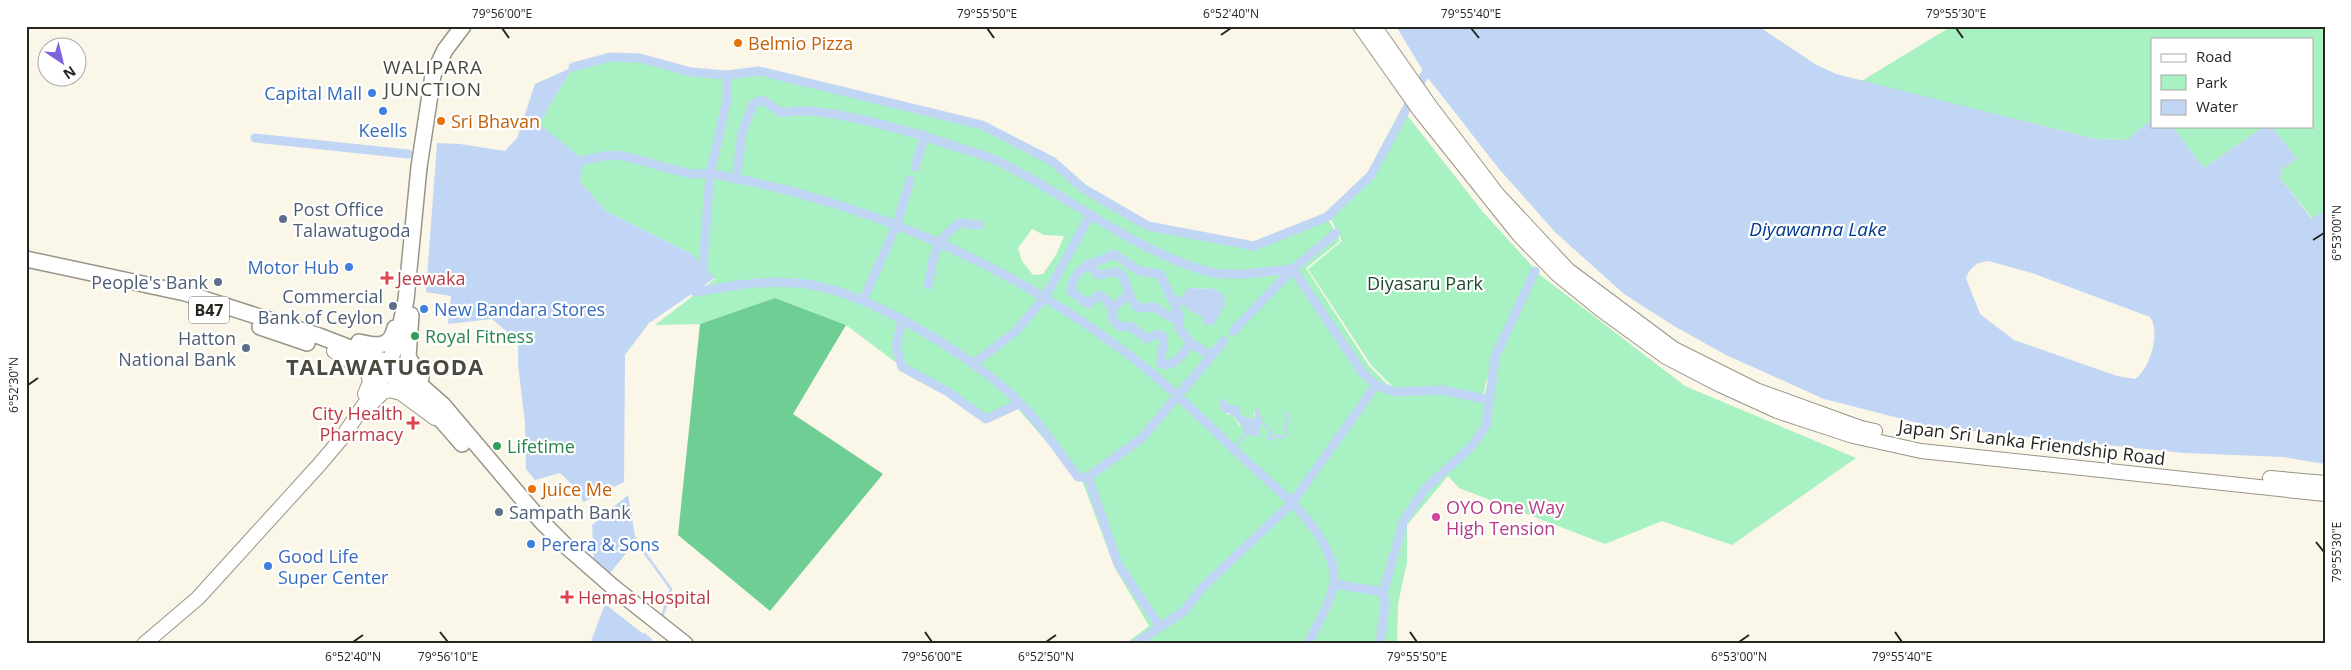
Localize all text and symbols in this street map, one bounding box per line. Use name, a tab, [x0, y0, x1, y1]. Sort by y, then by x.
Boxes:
text: 79°56'00"E	[472, 5, 532, 22]
text: 79°55'50"E	[957, 5, 1017, 22]
text: 6°52'40"N	[1203, 5, 1259, 22]
text: 79°55'40"E	[1441, 5, 1501, 22]
text: 79°55'30"E	[1926, 5, 1986, 22]
place label: Belmio Pizza	[748, 31, 853, 55]
marker: Belmio Pizza	[732, 37, 744, 49]
north arrow	[38, 38, 88, 88]
legend	[2151, 38, 2314, 128]
text: Road	[2196, 46, 2232, 66]
district label: WALIPARA JUNCTION	[382, 54, 483, 102]
text: N	[60, 62, 80, 84]
text: Park	[2196, 72, 2227, 92]
place label: Capital Mall	[264, 81, 362, 105]
marker: Capital Mall	[366, 87, 378, 99]
text: Water	[2196, 96, 2238, 116]
marker: Keells	[377, 105, 389, 117]
place label: Sri Bhavan	[451, 109, 540, 133]
marker: Sri Bhavan	[435, 115, 447, 127]
place label: Keells	[359, 118, 407, 142]
place label: Post Office Talawatugoda	[293, 197, 410, 242]
text: 6°53'00"N	[2328, 205, 2345, 261]
marker: Post Office Talawatugoda	[277, 213, 289, 225]
water label: Diyawanna Lake	[1749, 216, 1887, 242]
place label: Motor Hub	[247, 255, 339, 279]
marker: Motor Hub	[343, 261, 355, 273]
place label: Jeewaka	[395, 266, 465, 290]
place label: People's Bank	[91, 270, 209, 294]
park label: Diyasaru Park	[1367, 271, 1484, 295]
marker: Jeewaka	[381, 272, 393, 284]
marker: People's Bank	[212, 276, 224, 288]
place label: Commercial Bank of Ceylon	[258, 284, 383, 329]
road number: B47	[189, 296, 229, 324]
place label: New Bandara Stores	[434, 297, 605, 321]
marker: Commercial Bank of Ceylon	[387, 300, 399, 312]
marker: New Bandara Stores	[418, 303, 430, 315]
place label: Royal Fitness	[425, 324, 534, 348]
place label: Hatton National Bank	[118, 326, 237, 371]
marker: Royal Fitness	[409, 330, 421, 342]
marker: Hatton National Bank	[240, 342, 252, 354]
district label: TALAWATUGODA	[286, 351, 484, 381]
text: 6°52'30"N	[5, 357, 22, 413]
place label: City Health Pharmacy	[312, 401, 404, 446]
street label: Japan Sri Lanka Friendship Road	[1895, 413, 2167, 470]
marker: City Health Pharmacy	[407, 417, 419, 429]
place label: Lifetime	[507, 434, 575, 458]
marker: Lifetime	[491, 440, 503, 452]
place label: Juice Me	[540, 477, 612, 501]
marker: Juice Me	[526, 483, 538, 495]
place label: OYO One Way High Tension	[1446, 495, 1565, 540]
place label: Sampath Bank	[509, 500, 631, 524]
marker: Sampath Bank	[493, 506, 505, 518]
marker: OYO One Way High Tension	[1430, 511, 1442, 523]
text: 79°55'30"E	[2328, 522, 2345, 582]
place label: Perera & Sons	[541, 532, 660, 556]
marker: Perera & Sons	[525, 538, 537, 550]
place label: Good Life Super Center	[278, 544, 389, 589]
marker: Good Life Super Center	[262, 560, 274, 572]
place label: Hemas Hospital	[578, 585, 711, 609]
marker: Hemas Hospital	[560, 590, 574, 604]
text: 6°52'40"N	[325, 648, 381, 665]
text: 79°56'10"E	[418, 648, 478, 665]
text: 79°56'00"E	[902, 648, 962, 665]
text: 6°52'50"N	[1018, 648, 1074, 665]
text: 79°55'50"E	[1387, 648, 1447, 665]
text: 6°53'00"N	[1711, 648, 1767, 665]
text: 79°55'40"E	[1872, 648, 1932, 665]

